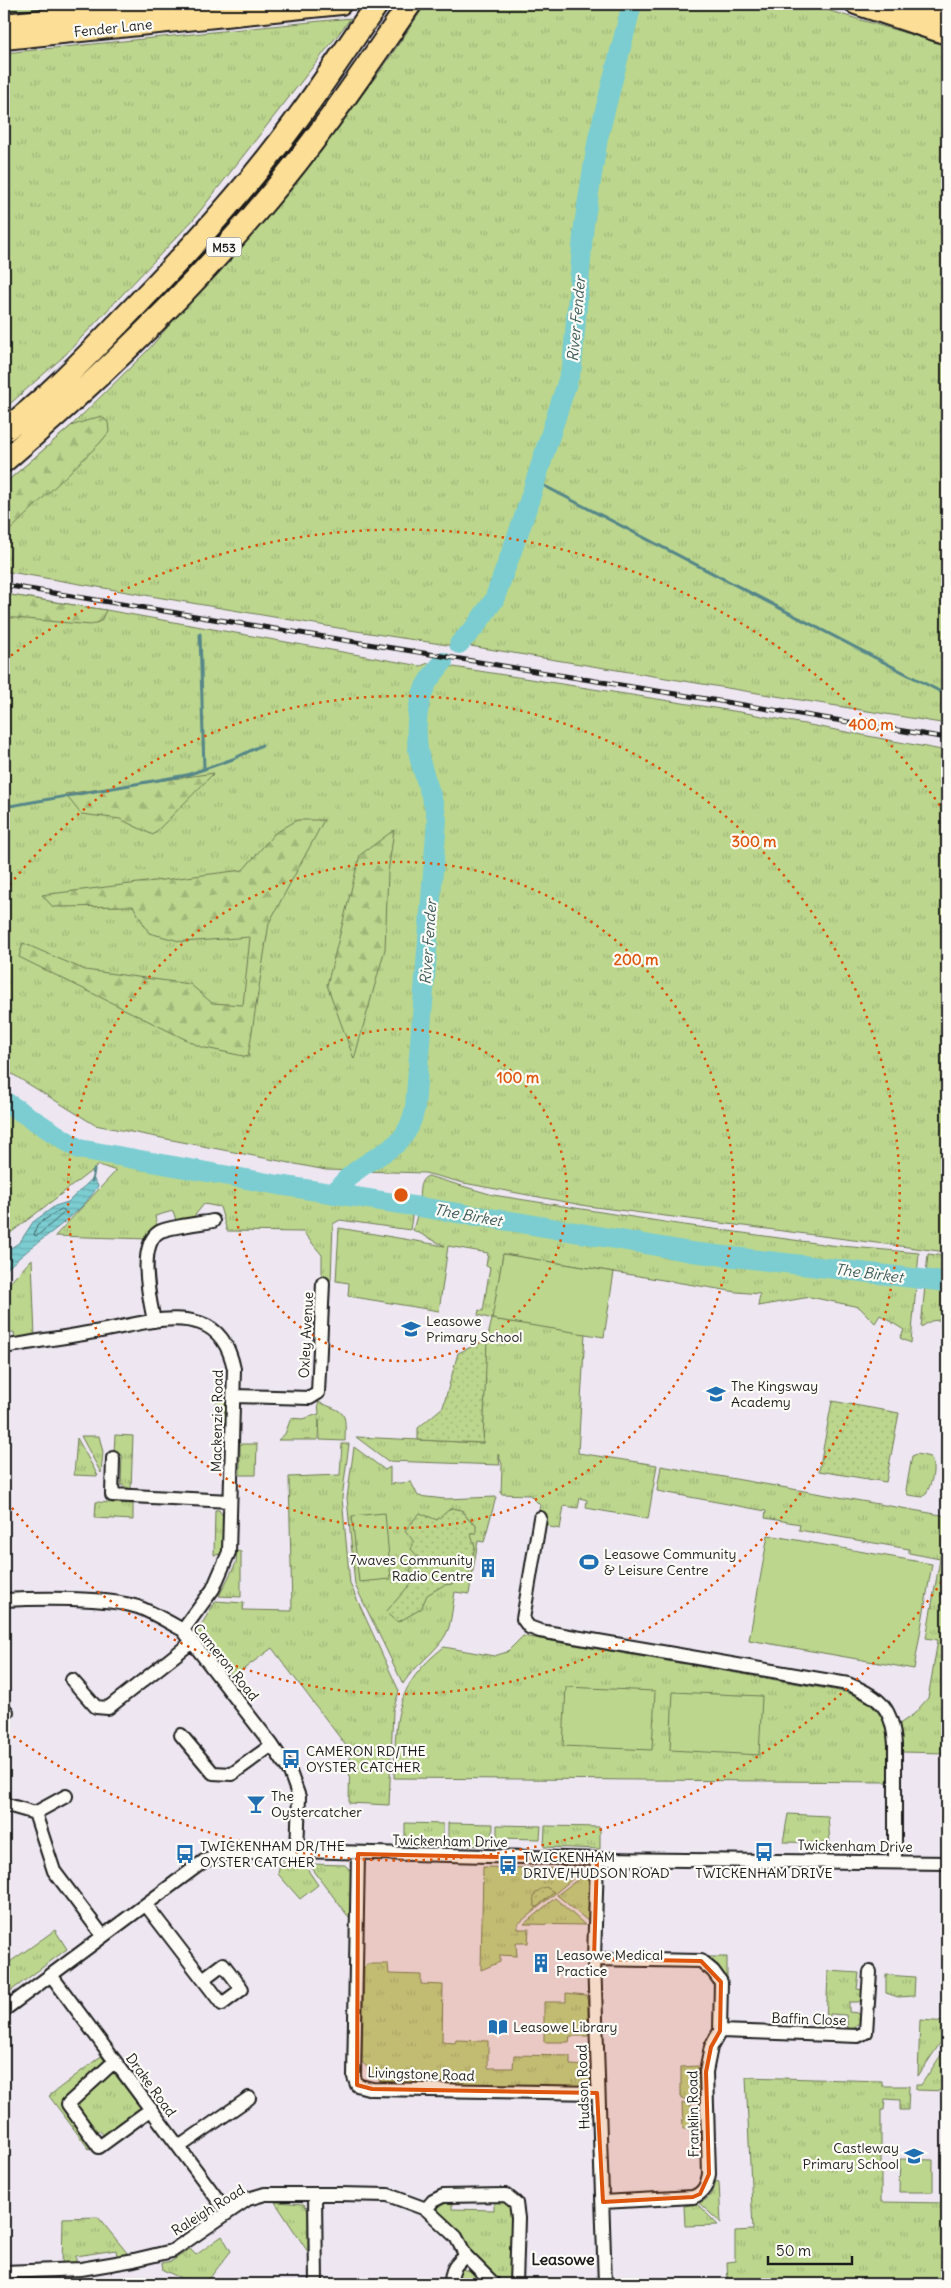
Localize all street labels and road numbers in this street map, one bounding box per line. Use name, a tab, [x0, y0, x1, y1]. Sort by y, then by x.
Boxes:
street label: Fender Lane	[73, 15, 153, 41]
road number: M53	[206, 238, 242, 256]
street label: Oxley Avenue	[295, 1291, 317, 1379]
street label: Mackenzie Road	[207, 1370, 227, 1472]
street label: Cameron Road	[189, 1620, 263, 1704]
street label: Twickenham Drive	[392, 1831, 508, 1851]
street label: Twickenham Drive	[797, 1836, 913, 1856]
street label: Baffin Close	[771, 2009, 847, 2029]
street label: Hudson Road	[573, 2044, 593, 2130]
street label: Drake Road	[122, 2050, 180, 2120]
street label: Livingstone Road	[367, 2063, 475, 2085]
street label: Franklin Road	[683, 2071, 703, 2157]
street label: Raleigh Road	[168, 2180, 248, 2240]

